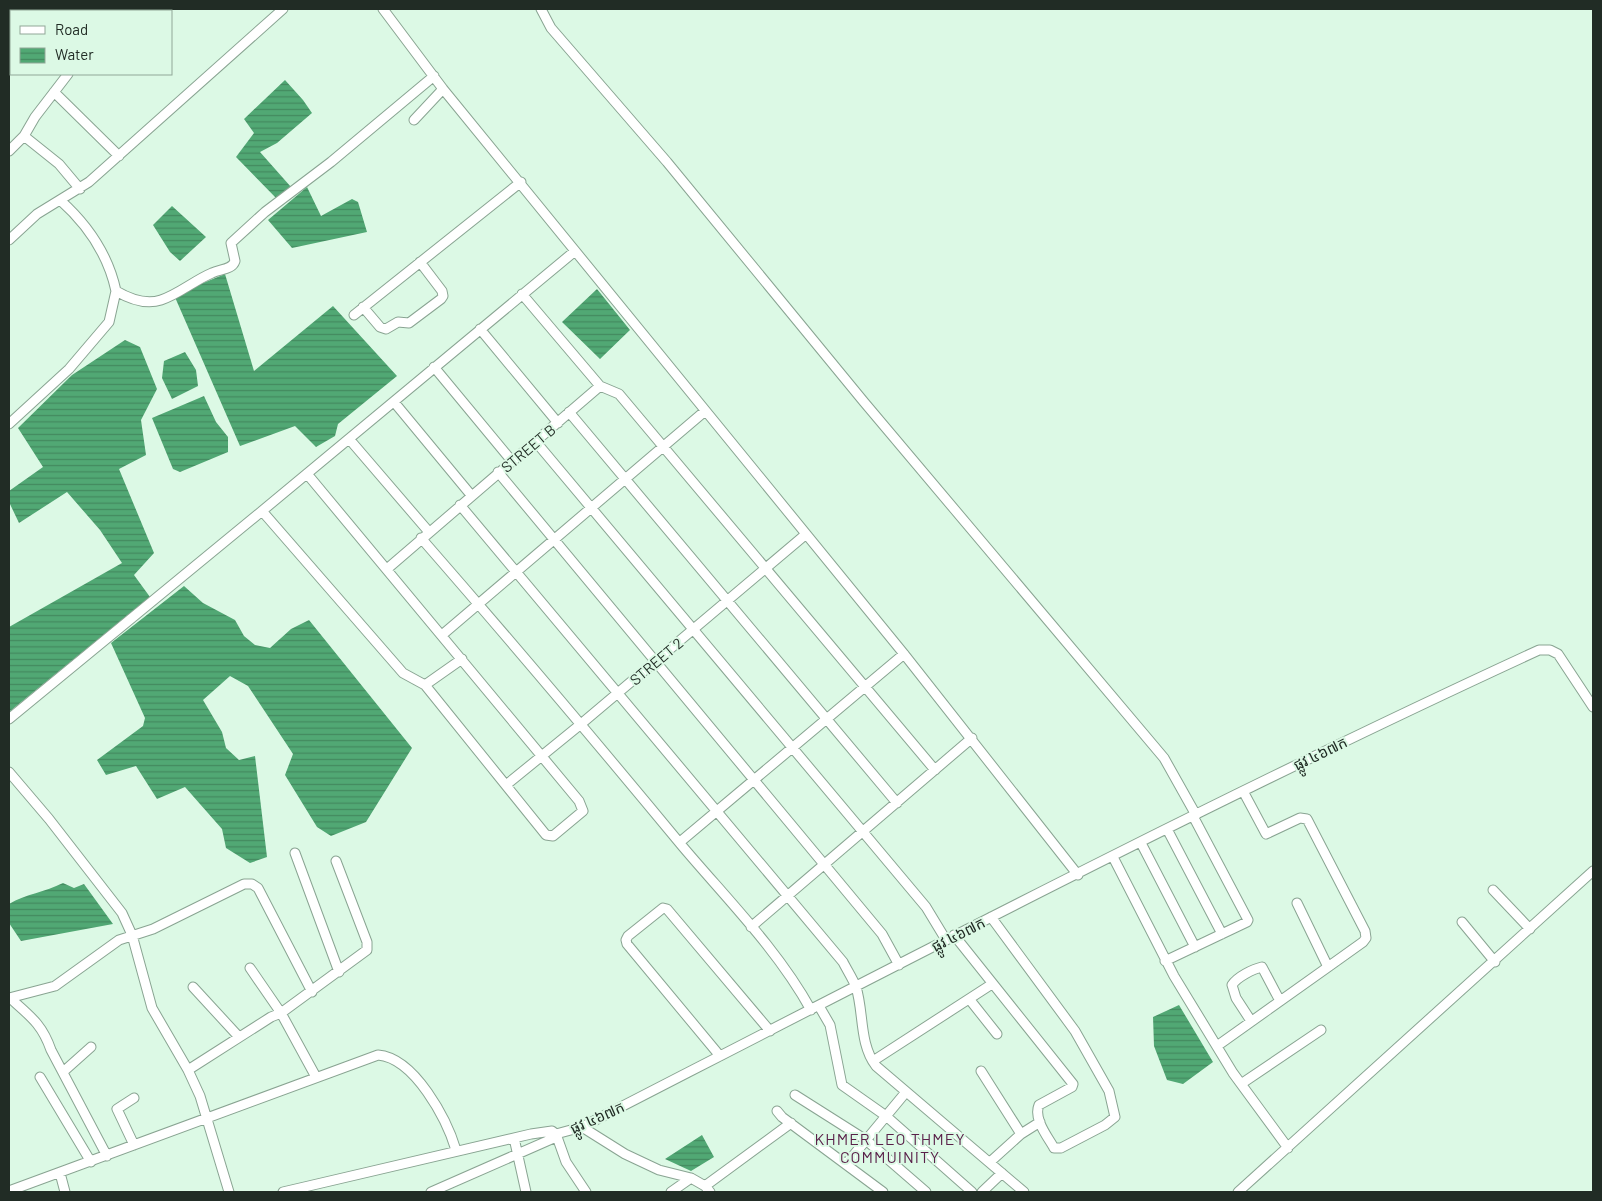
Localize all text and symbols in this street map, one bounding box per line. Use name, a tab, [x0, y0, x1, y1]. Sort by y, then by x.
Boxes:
legend	[10, 10, 172, 75]
text: Road	[55, 20, 88, 38]
text: Water	[55, 45, 94, 63]
street label: STREET B	[497, 420, 559, 476]
street label: STREET 2	[626, 634, 686, 688]
street label: ផ្លូវ ៤៦៧ក	[1290, 732, 1352, 779]
street label: ផ្លូវ ៤៦៧ក	[928, 913, 990, 960]
street label: ផ្លូវ ៤៦៧ក	[567, 1097, 629, 1142]
district label: KHMER LEO THMEY COMMUINITY	[814, 1129, 966, 1166]

